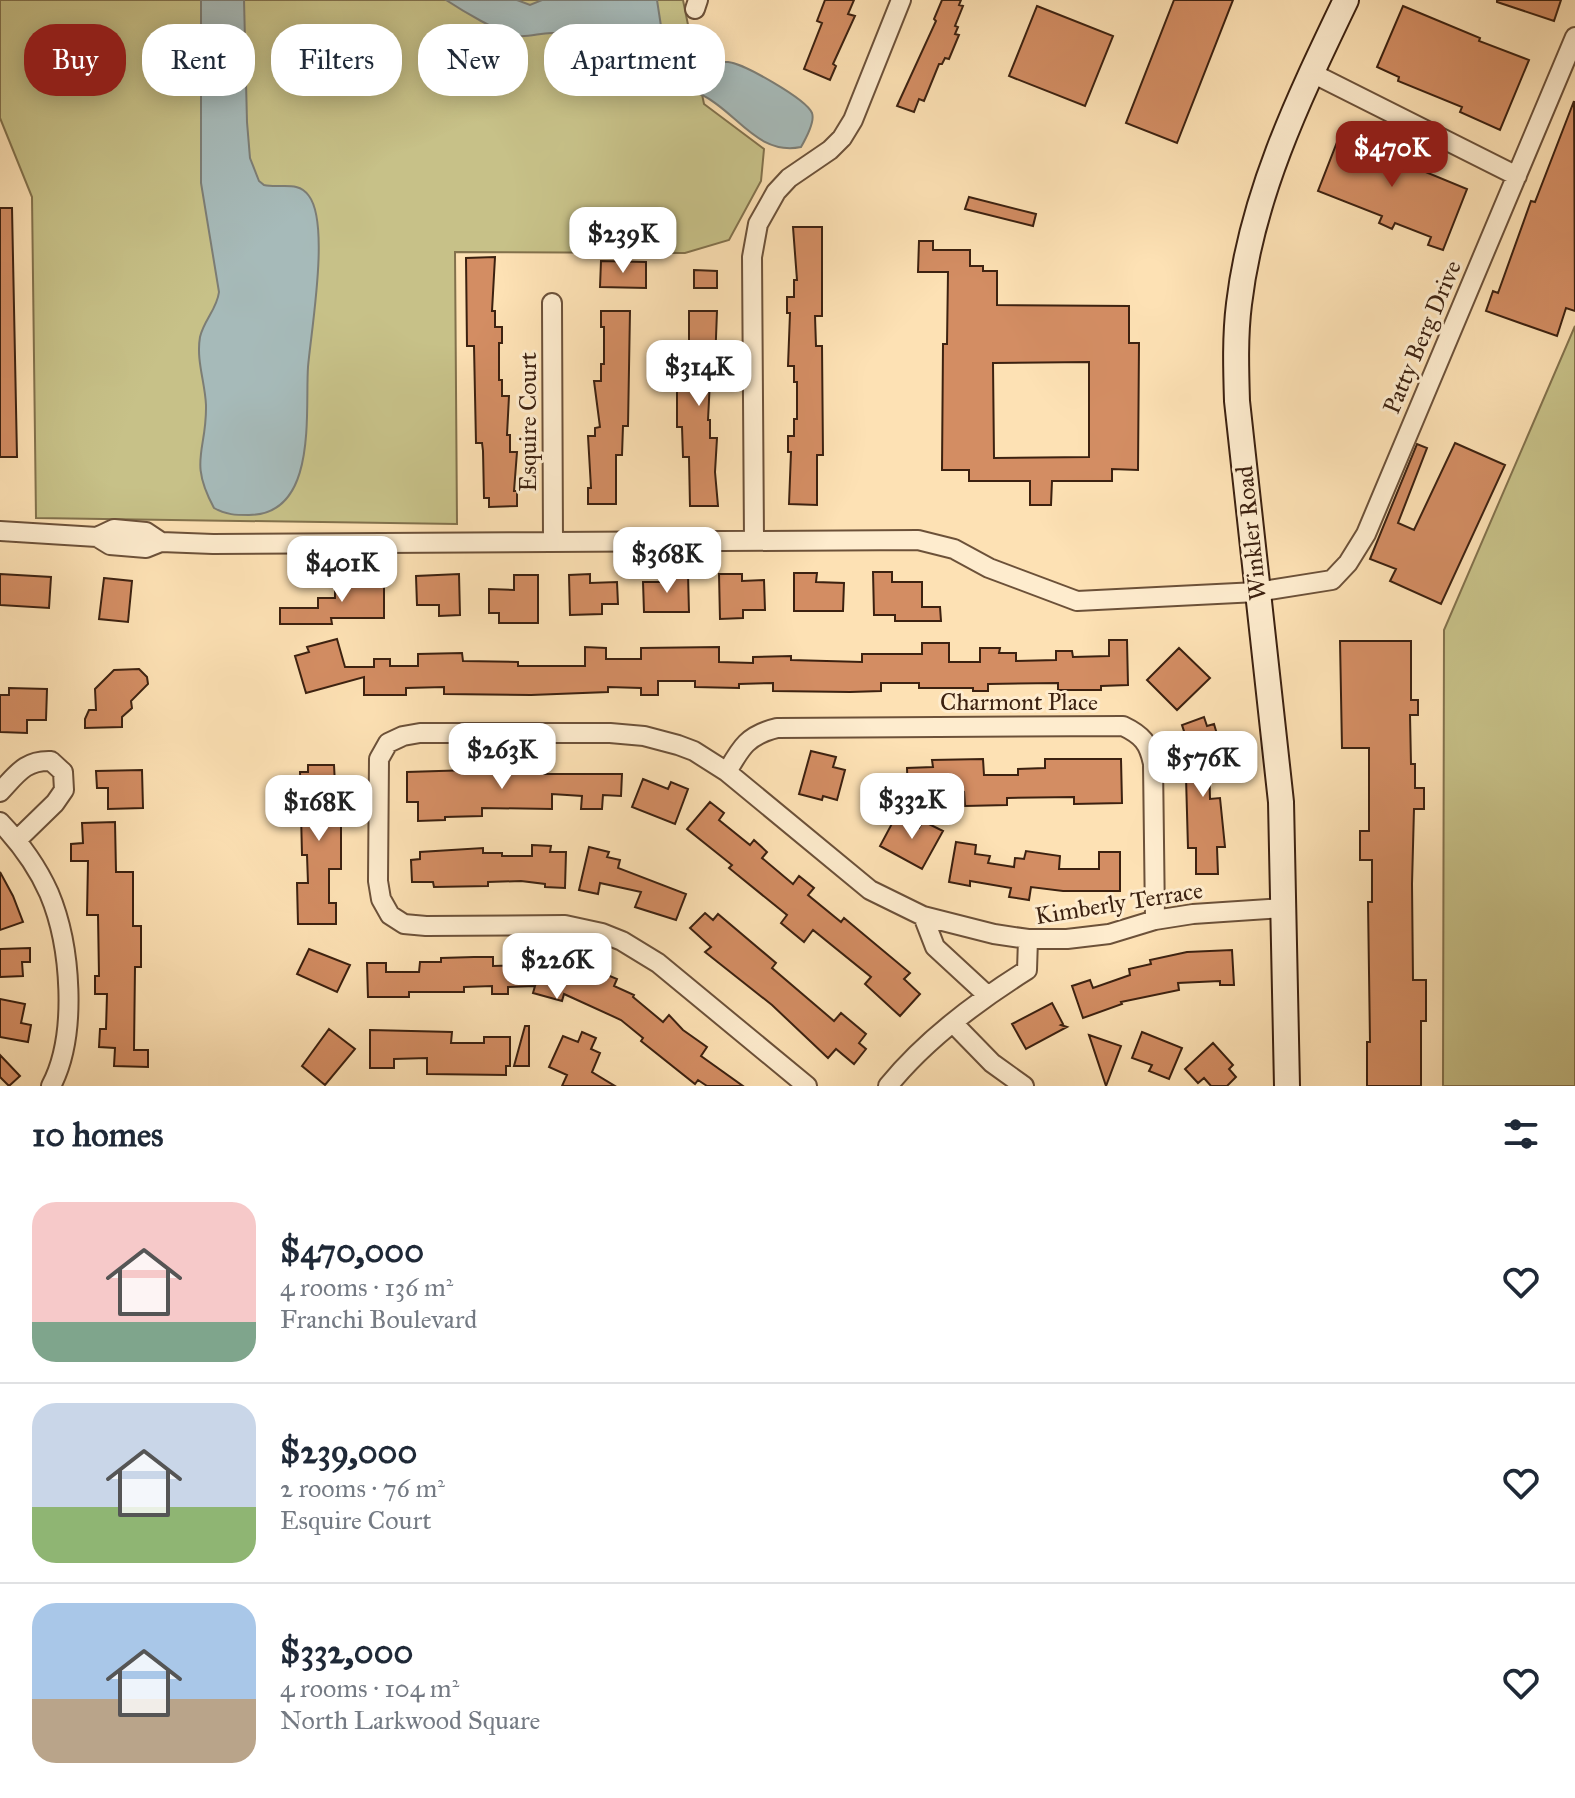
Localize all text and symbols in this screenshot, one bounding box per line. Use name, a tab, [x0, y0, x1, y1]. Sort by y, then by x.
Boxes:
chip: Buy	[24, 24, 126, 96]
chip: Rent	[142, 24, 255, 96]
chip: Filters	[271, 24, 402, 96]
chip: New	[418, 24, 528, 96]
chip: Apartment	[544, 24, 725, 96]
pin: $470K	[1336, 121, 1448, 189]
text: $470K	[1354, 131, 1430, 163]
pin: $239K	[567, 207, 679, 275]
text: $239K	[587, 217, 659, 249]
street label: Patty Berg Drive	[1376, 256, 1468, 418]
pin: $314K	[643, 340, 755, 408]
text: $314K	[664, 350, 734, 382]
street label: Esquire Court	[513, 352, 543, 492]
street label: Winkler Road	[1229, 464, 1273, 602]
pin: $368K	[611, 527, 723, 595]
pin: $401K	[286, 536, 398, 604]
text: $368K	[631, 537, 703, 569]
text: $401K	[305, 546, 379, 578]
street label: Charmont Place	[940, 687, 1098, 717]
pin: $263K	[446, 723, 558, 791]
pin: $576K	[1147, 731, 1259, 799]
text: $263K	[467, 733, 537, 765]
text: $576K	[1166, 741, 1240, 773]
pin: $332K	[856, 773, 968, 841]
pin: $168K	[263, 775, 375, 843]
text: $332K	[878, 783, 946, 815]
text: $168K	[283, 785, 355, 817]
street label: Kimberly Terrace	[1033, 875, 1205, 931]
pin: $226K	[501, 933, 613, 1001]
text: $226K	[521, 943, 593, 975]
icon: filters	[1499, 1112, 1543, 1156]
text: 10 homes	[32, 1114, 163, 1155]
text: $470,000	[280, 1230, 424, 1271]
icon: home	[96, 1234, 192, 1330]
icon: heart	[1499, 1260, 1543, 1304]
text: 4 rooms · 136 m²	[280, 1271, 453, 1303]
text: Franchi Boulevard	[280, 1303, 477, 1335]
text: $239,000	[280, 1431, 417, 1472]
icon: home	[96, 1435, 192, 1531]
icon: heart	[1499, 1461, 1543, 1505]
text: 2 rooms · 76 m²	[280, 1472, 445, 1504]
text: Esquire Court	[280, 1504, 431, 1536]
text: $332,000	[280, 1631, 413, 1672]
icon: home	[96, 1635, 192, 1731]
icon: heart	[1499, 1661, 1543, 1705]
text: 4 rooms · 104 m²	[280, 1672, 459, 1704]
text: North Larkwood Square	[280, 1704, 540, 1736]

